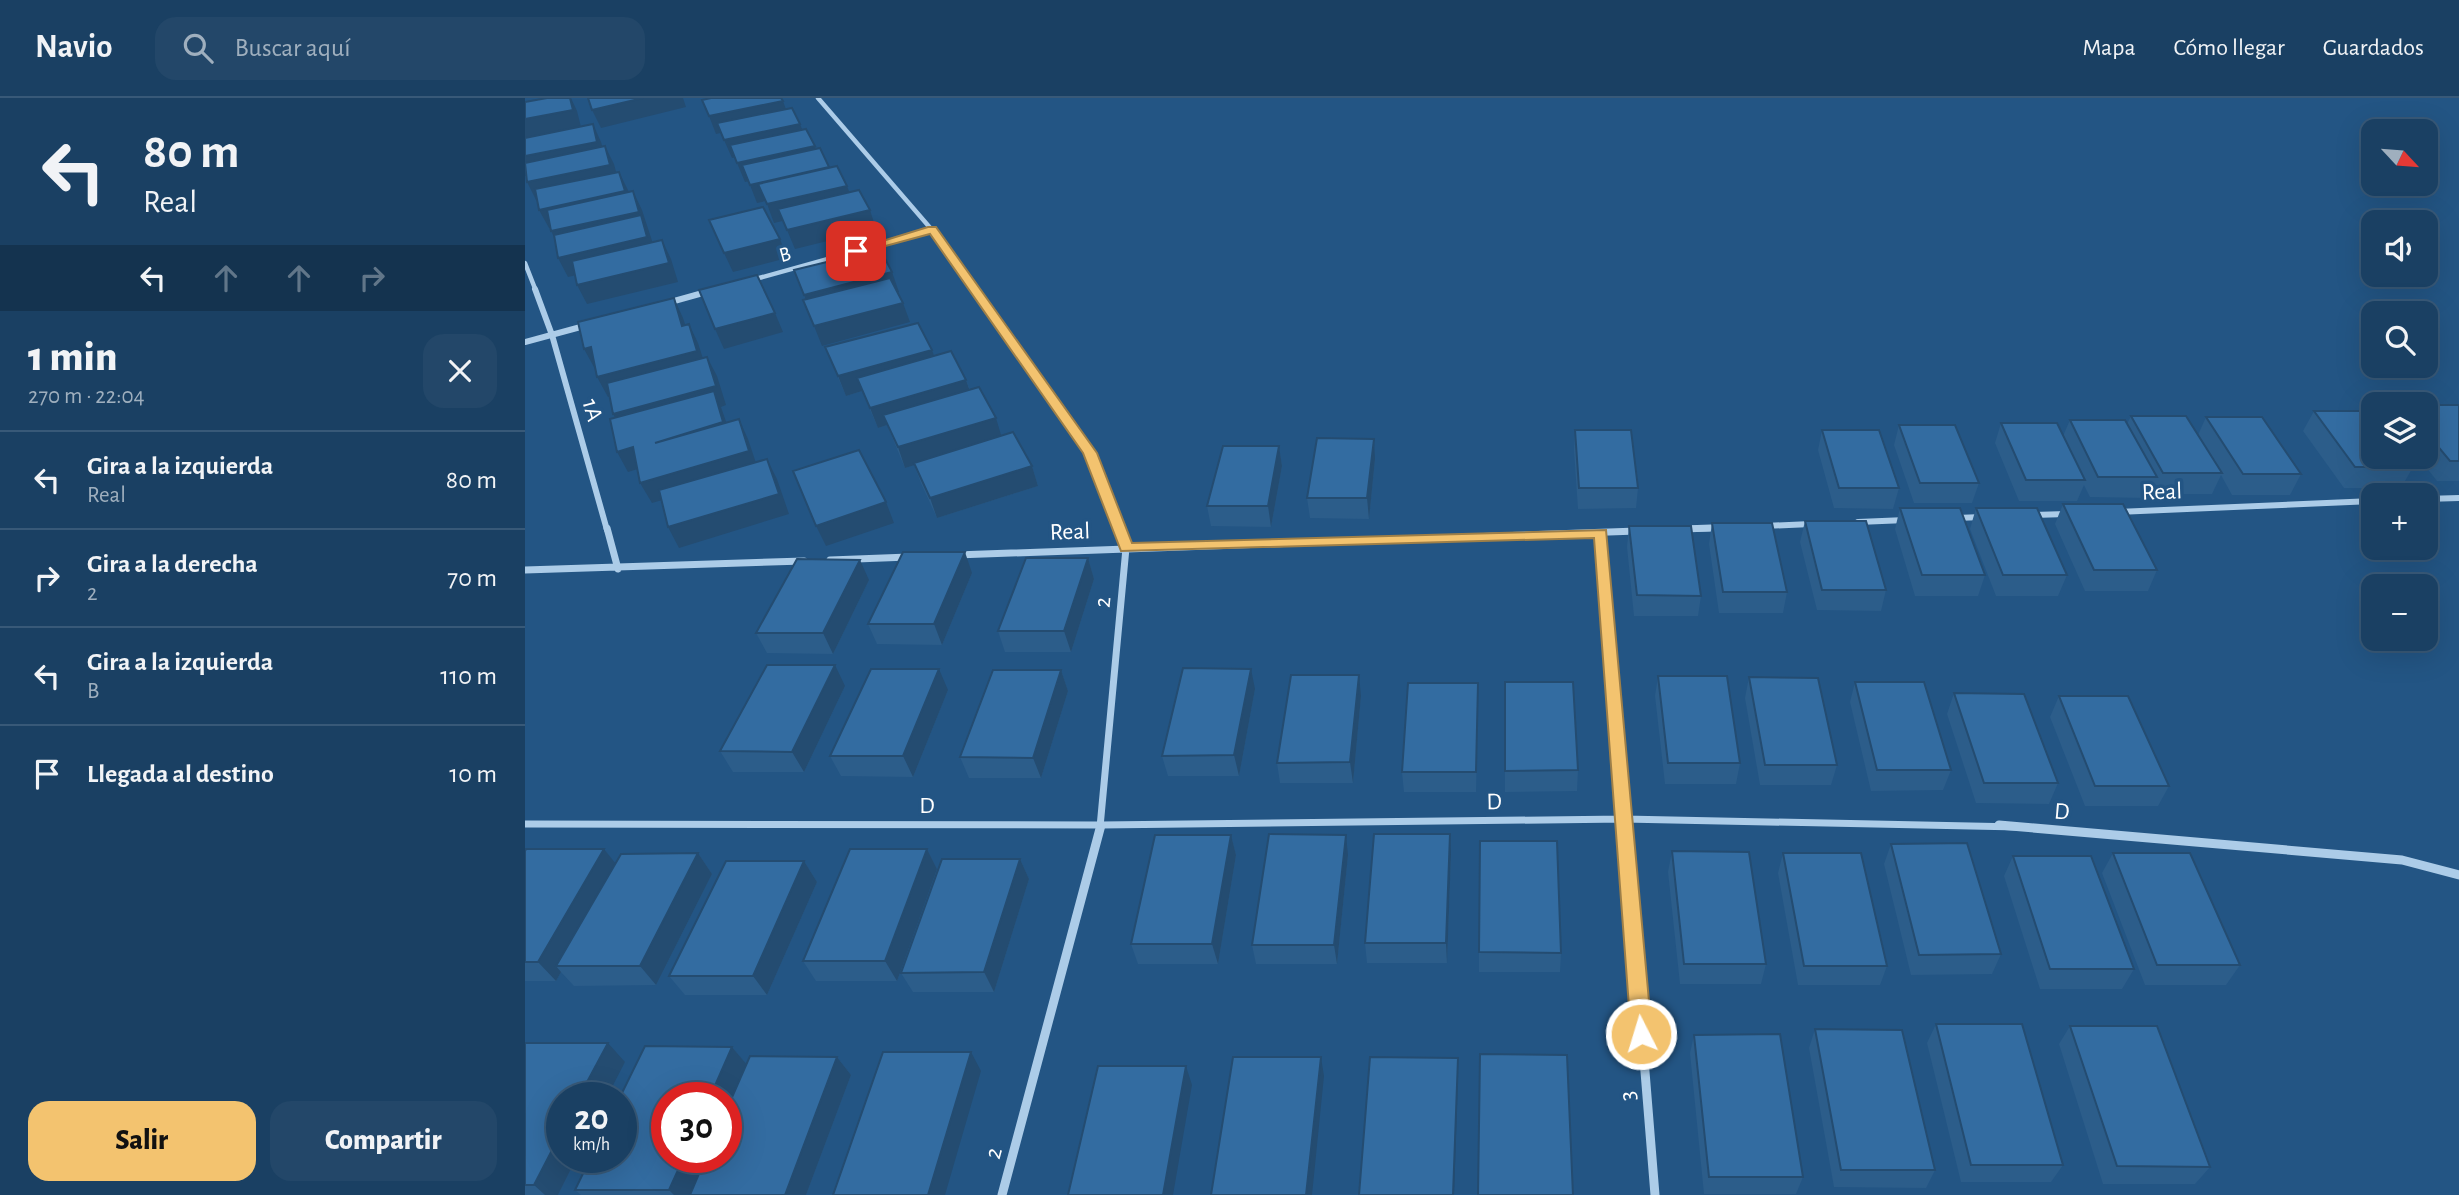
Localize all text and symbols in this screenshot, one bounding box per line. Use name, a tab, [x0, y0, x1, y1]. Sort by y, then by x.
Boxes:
search box	[155, 17, 645, 80]
icon: search	[179, 29, 217, 67]
text: Navio	[35, 31, 113, 64]
text: Buscar aquí	[235, 35, 351, 61]
text: Mapa	[2082, 36, 2136, 60]
text: Cómo llegar	[2174, 36, 2285, 60]
text: Guardados	[2323, 36, 2424, 60]
north arrow	[2361, 119, 2438, 196]
map controls	[2361, 119, 2438, 651]
icon: left	[28, 126, 119, 217]
text: 80 m	[143, 128, 240, 177]
text: Real	[143, 186, 197, 218]
button: sound	[2361, 210, 2438, 287]
pin	[826, 221, 886, 281]
icon: arrive	[837, 232, 875, 270]
street label: B	[777, 243, 793, 266]
icon: left	[134, 259, 172, 297]
icon: ahead	[207, 259, 245, 297]
icon: ahead	[280, 259, 318, 297]
icon: right	[353, 259, 391, 297]
button: search	[2361, 301, 2438, 378]
button: close	[423, 334, 497, 408]
text: 1 min	[28, 336, 117, 378]
text: 270 m · 22:04	[28, 385, 145, 408]
button: layers	[2361, 392, 2438, 469]
street label: 1A	[577, 396, 607, 424]
text: Gira a la izquierda	[87, 453, 273, 479]
icon: left	[28, 461, 66, 499]
text: 80 m	[446, 467, 497, 493]
street label: Real	[2141, 479, 2183, 505]
button: +	[2361, 483, 2438, 560]
text: Real	[87, 484, 126, 507]
street label: Real	[1049, 519, 1091, 545]
text: Gira a la derecha	[87, 551, 258, 577]
icon: right	[28, 559, 66, 597]
text: 70 m	[447, 565, 497, 591]
button: −	[2361, 574, 2438, 651]
text: 2	[87, 582, 97, 605]
street label: 2	[1091, 596, 1115, 609]
text: Gira a la izquierda	[87, 649, 273, 675]
icon: left	[28, 657, 66, 695]
text: 110 m	[440, 663, 497, 689]
text: B	[87, 680, 99, 703]
icon: arrive	[28, 755, 66, 793]
text: Llegada al destino	[87, 761, 274, 787]
text: 10 m	[449, 761, 497, 787]
street label: D	[1486, 790, 1502, 814]
street label: D	[919, 794, 935, 818]
street label: D	[2053, 799, 2071, 825]
position arrow	[1604, 997, 1678, 1071]
speed limit sign: 30	[651, 1082, 742, 1173]
street label: 3	[1616, 1090, 1640, 1102]
button: Salir	[28, 1101, 256, 1181]
button: Compartir	[270, 1101, 497, 1181]
text: 20	[574, 1101, 609, 1136]
text: km/h	[573, 1136, 610, 1154]
street label: 2	[981, 1145, 1007, 1162]

